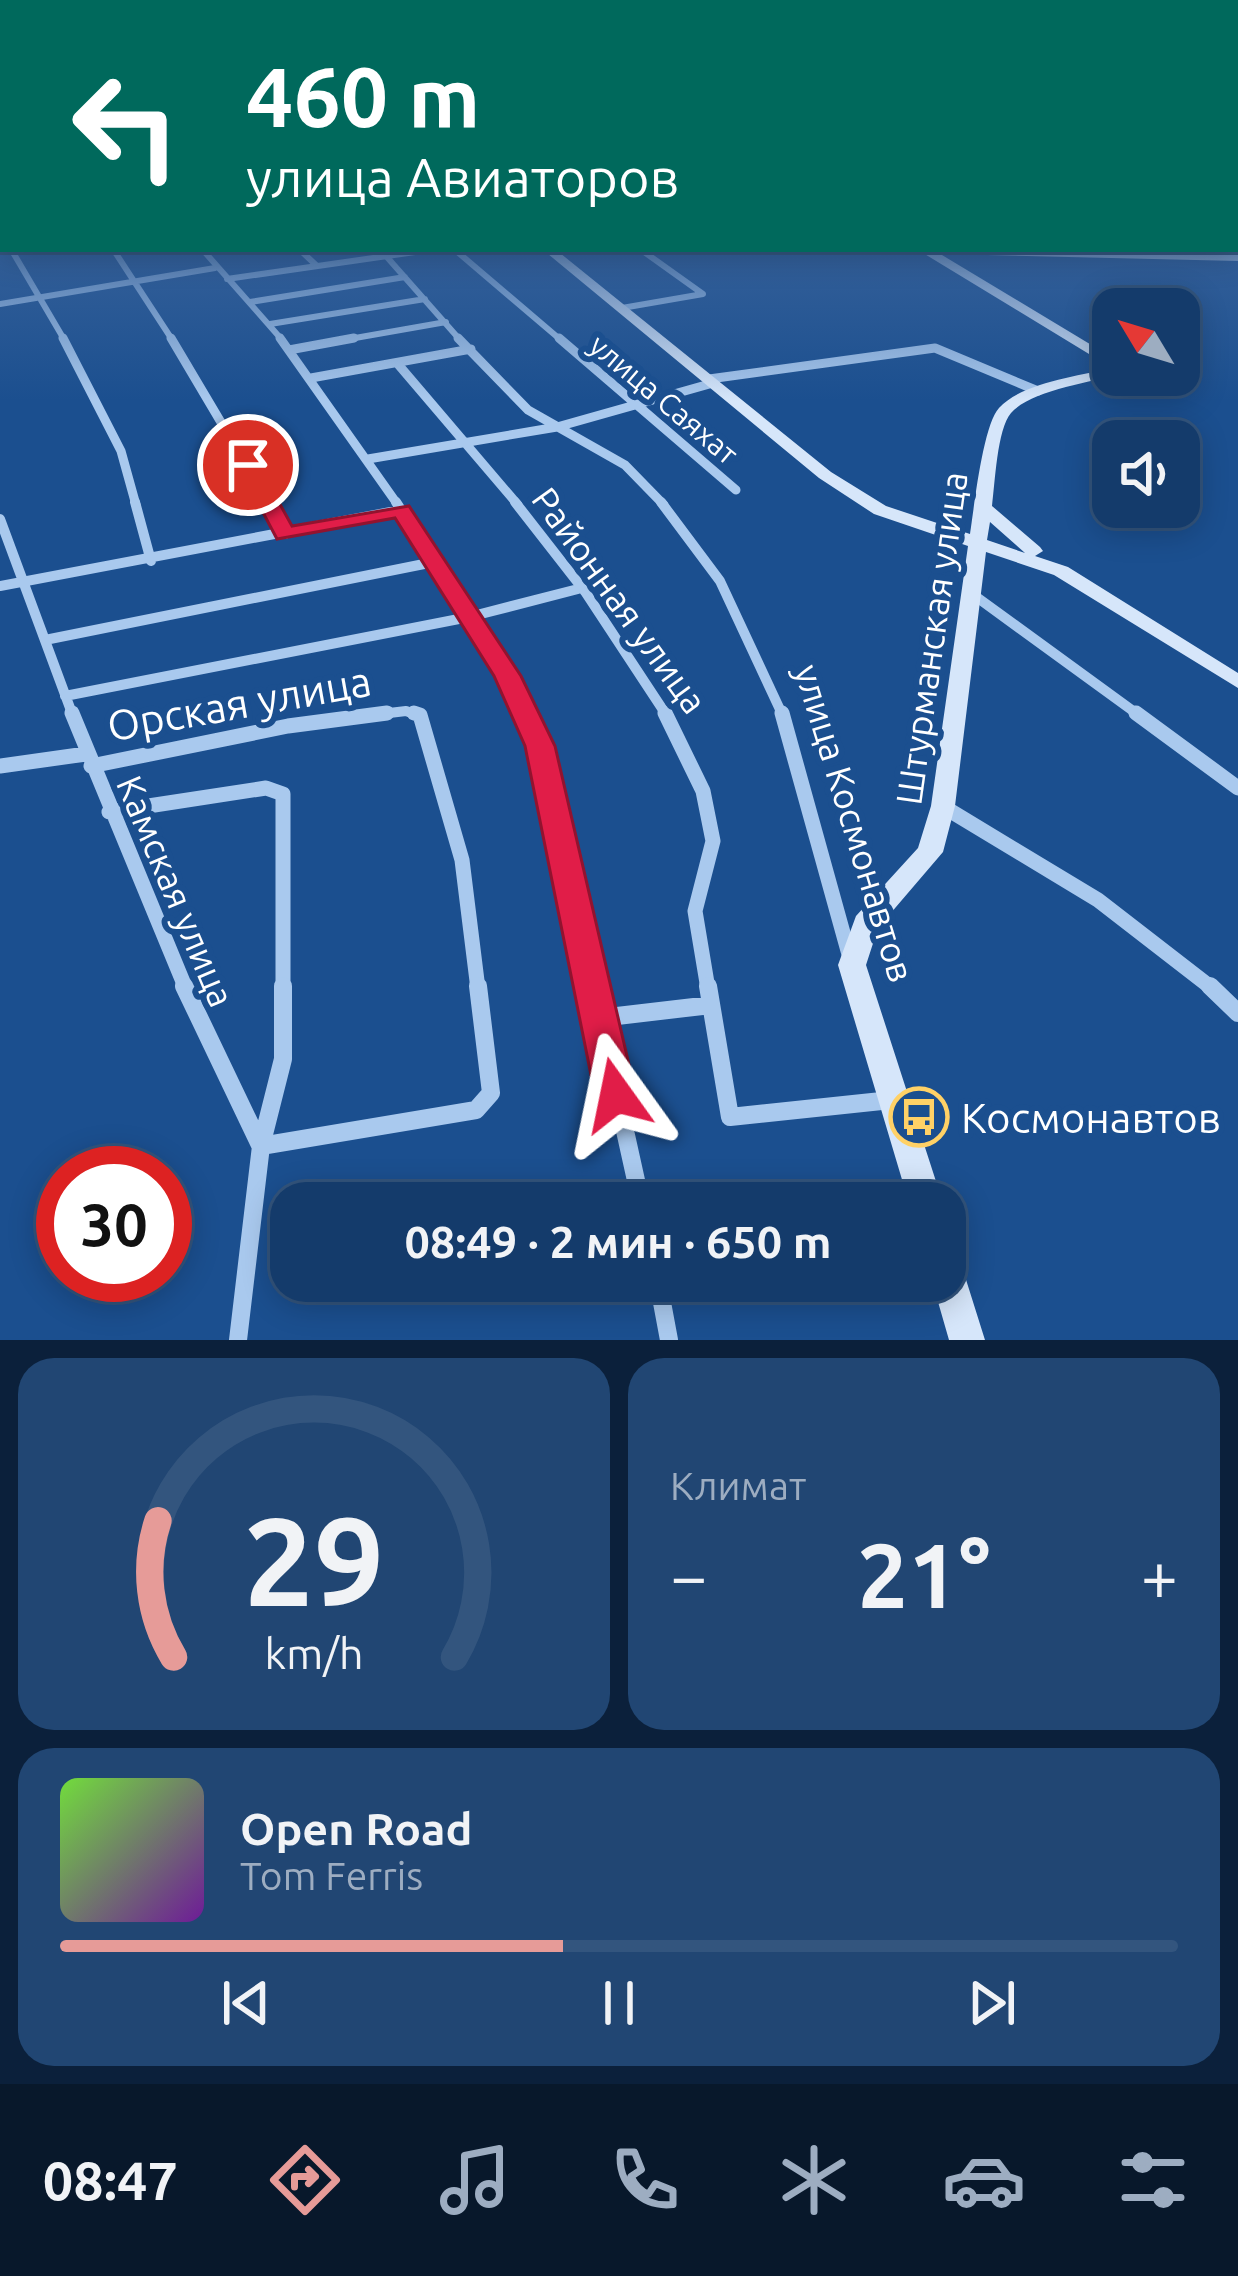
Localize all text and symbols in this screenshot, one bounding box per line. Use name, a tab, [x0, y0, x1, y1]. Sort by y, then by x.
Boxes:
icon: left	[48, 48, 204, 204]
text: 460 m	[246, 49, 480, 143]
text: улица Авиаторов	[246, 147, 679, 207]
north arrow	[1092, 288, 1200, 396]
map controls	[1092, 288, 1200, 528]
street label: улица Саяхат	[583, 327, 745, 471]
pin	[197, 414, 299, 516]
button: sound	[1092, 420, 1200, 528]
icon: arrive	[215, 432, 281, 498]
street label: Штурманская улица	[887, 469, 975, 807]
street label: Районная улица	[524, 479, 716, 721]
street label: Орская улица	[103, 657, 375, 749]
street label: улица Космонавтов	[787, 659, 923, 987]
street label: Камская улица	[109, 770, 243, 1012]
position arrow	[553, 1032, 679, 1158]
bus stop icon: Космонавтов	[888, 1086, 950, 1148]
place label: Космонавтов	[961, 1094, 1221, 1141]
speed limit sign: 30	[36, 1146, 192, 1302]
text: 08:49 · 2 мин · 650 m	[404, 1216, 832, 1267]
text: Климат	[670, 1464, 806, 1507]
text: 29	[244, 1490, 384, 1630]
text: 21°	[857, 1524, 991, 1625]
text: −	[670, 1538, 707, 1612]
text: +	[1141, 1538, 1178, 1612]
text: km/h	[264, 1629, 364, 1677]
text: Open Road	[240, 1803, 472, 1854]
text: Tom Ferris	[240, 1854, 423, 1897]
icon: previous	[213, 1970, 279, 2036]
icon: pause	[586, 1970, 652, 2036]
icon: next	[959, 1970, 1025, 2036]
icon: directions	[263, 2138, 347, 2222]
icon: music	[433, 2138, 517, 2222]
icon: phone	[603, 2138, 687, 2222]
icon: climate	[772, 2138, 856, 2222]
icon: car	[942, 2138, 1026, 2222]
icon: filters	[1111, 2138, 1195, 2222]
text: 08:47	[43, 2150, 178, 2210]

